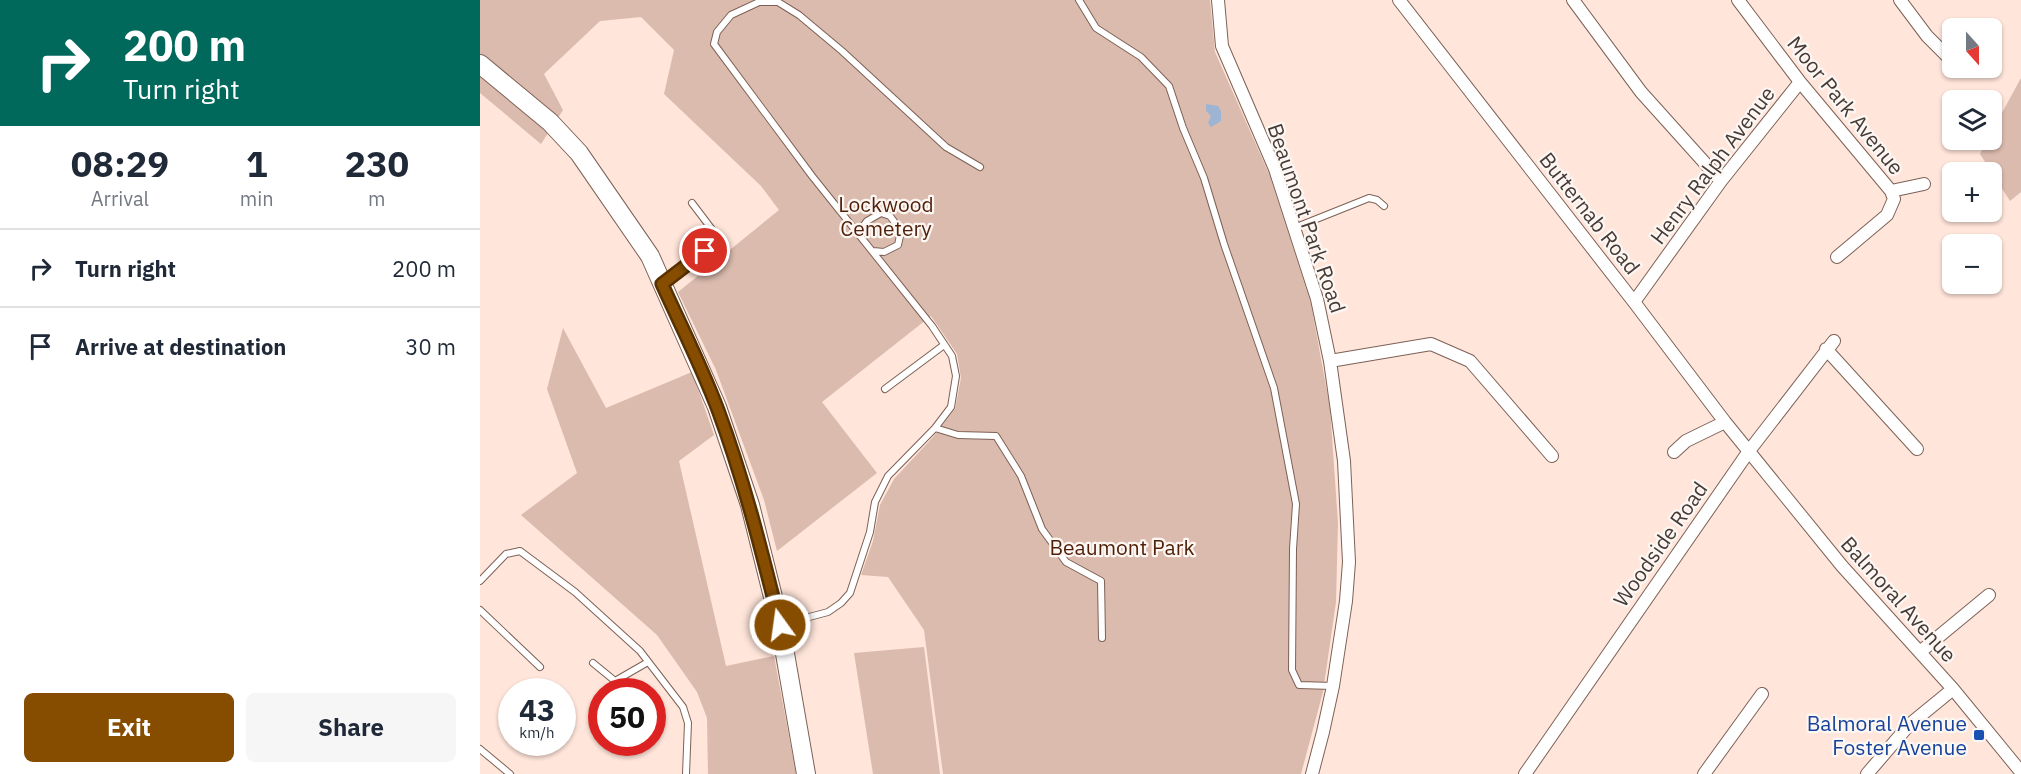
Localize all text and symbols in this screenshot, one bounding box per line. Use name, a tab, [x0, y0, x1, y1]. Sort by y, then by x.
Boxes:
text: 200 m	[123, 18, 246, 73]
north arrow	[1942, 18, 2002, 78]
map controls	[1942, 18, 2002, 294]
icon: right	[24, 24, 102, 102]
street label: Moor Park Avenue	[1781, 30, 1911, 180]
text: Turn right	[123, 71, 240, 106]
street label: Henry Ralph Avenue	[1643, 80, 1781, 250]
button: layers	[1942, 90, 2002, 150]
street label: Beaumont Park Road	[1261, 120, 1353, 316]
text: 08:29	[71, 140, 169, 187]
text: 1	[246, 140, 268, 187]
text: 230	[344, 140, 409, 187]
street label: Butternab Road	[1533, 146, 1647, 280]
button: +	[1942, 162, 2002, 222]
text: Arrival	[91, 185, 149, 212]
text: min	[240, 185, 274, 212]
text: m	[368, 185, 386, 212]
park label: Lockwood Cemetery	[838, 190, 934, 242]
pin	[679, 225, 730, 276]
icon: arrive	[688, 234, 721, 267]
button: −	[1942, 234, 2002, 294]
icon: right	[24, 252, 57, 285]
text: Turn right	[75, 254, 176, 283]
text: 200 m	[392, 254, 456, 283]
icon: arrive	[24, 330, 57, 363]
text: Arrive at destination	[75, 332, 286, 361]
text: 30 m	[405, 332, 456, 361]
street label: Woodside Road	[1607, 476, 1713, 612]
street label: Balmoral Avenue	[1835, 530, 1963, 668]
park label: Beaumont Park	[1049, 533, 1195, 561]
position arrow	[748, 593, 812, 657]
speed limit sign: 50	[588, 678, 666, 756]
text: 43	[519, 690, 555, 729]
button: Exit	[24, 693, 234, 762]
button: Share	[246, 693, 456, 762]
place label: Balmoral Avenue Foster Avenue	[1807, 709, 1967, 761]
text: km/h	[519, 723, 555, 742]
marker: Balmoral Avenue Foster Avenue	[1972, 728, 1986, 742]

